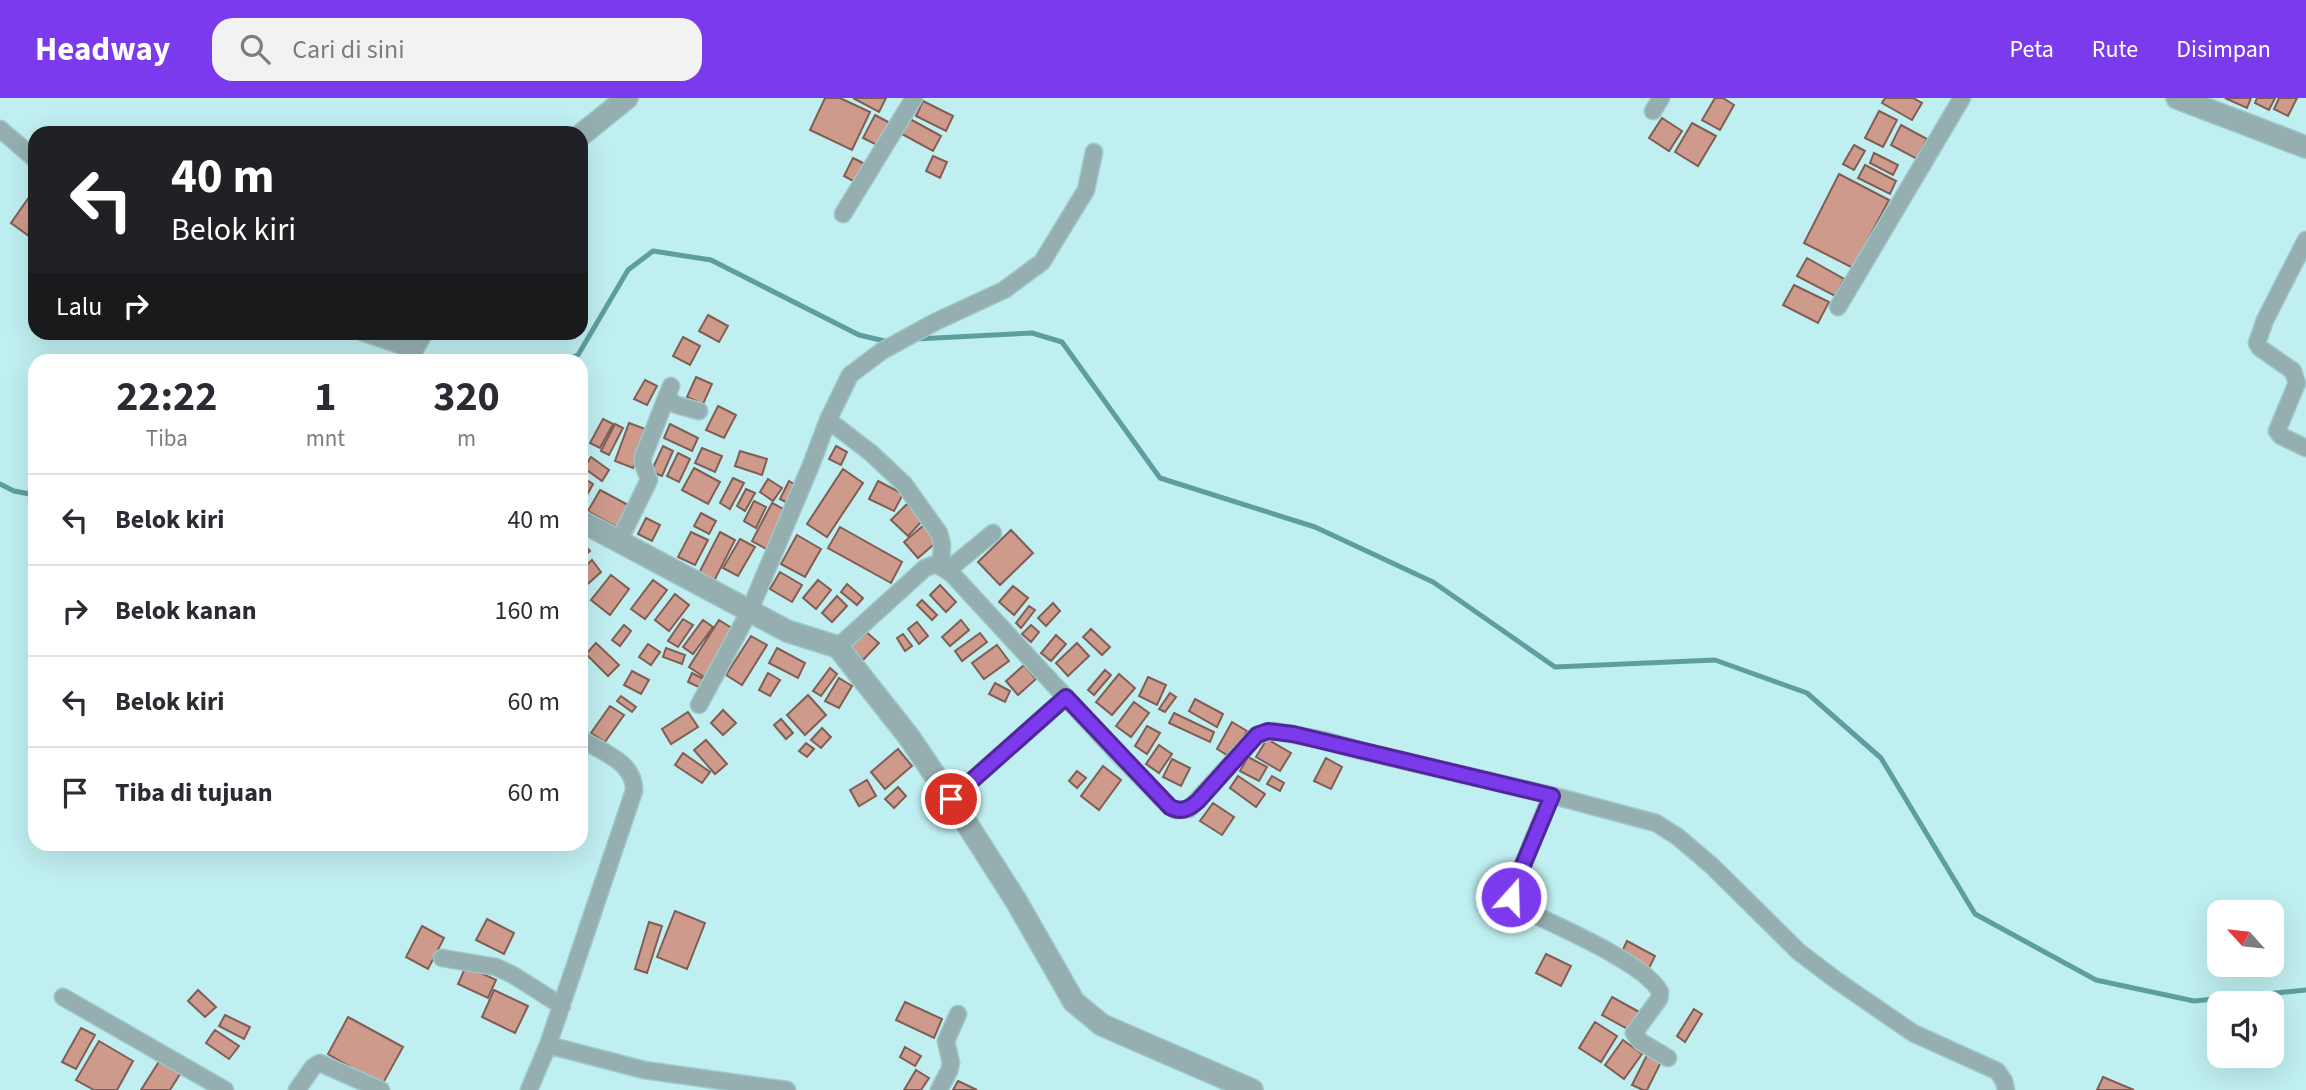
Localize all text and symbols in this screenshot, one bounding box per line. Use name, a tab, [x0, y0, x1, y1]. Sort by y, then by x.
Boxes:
search box	[212, 18, 702, 81]
text: Headway	[35, 26, 170, 73]
icon: search	[236, 30, 274, 68]
text: Cari di sini	[292, 31, 405, 68]
text: Peta	[2009, 32, 2054, 67]
text: Rute	[2092, 32, 2138, 67]
text: Disimpan	[2176, 32, 2271, 67]
text: 40 m	[171, 142, 275, 212]
icon: left	[56, 154, 147, 245]
text: Belok kiri	[171, 207, 296, 253]
icon: right	[117, 287, 155, 325]
text: Lalu	[56, 288, 103, 325]
text: 22:22	[116, 367, 217, 427]
text: 1	[314, 367, 336, 427]
text: 320	[433, 367, 500, 427]
text: Tiba	[146, 422, 188, 455]
text: mnt	[306, 422, 345, 455]
text: m	[457, 422, 476, 455]
icon: left	[56, 501, 94, 539]
text: Belok kiri	[115, 501, 224, 538]
text: 40 m	[507, 501, 560, 538]
icon: right	[56, 592, 94, 630]
text: Belok kanan	[115, 592, 257, 629]
text: 160 m	[494, 592, 560, 629]
icon: left	[56, 683, 94, 721]
text: Belok kiri	[115, 683, 224, 720]
text: 60 m	[507, 683, 560, 720]
pin	[921, 769, 981, 829]
icon: arrive	[56, 774, 94, 812]
text: Tiba di tujuan	[115, 774, 273, 811]
text: 60 m	[507, 774, 560, 811]
icon: arrive	[932, 780, 970, 818]
position arrow	[1474, 860, 1548, 934]
north arrow	[2207, 900, 2284, 976]
map controls	[2207, 900, 2284, 1068]
button: sound	[2207, 991, 2284, 1068]

